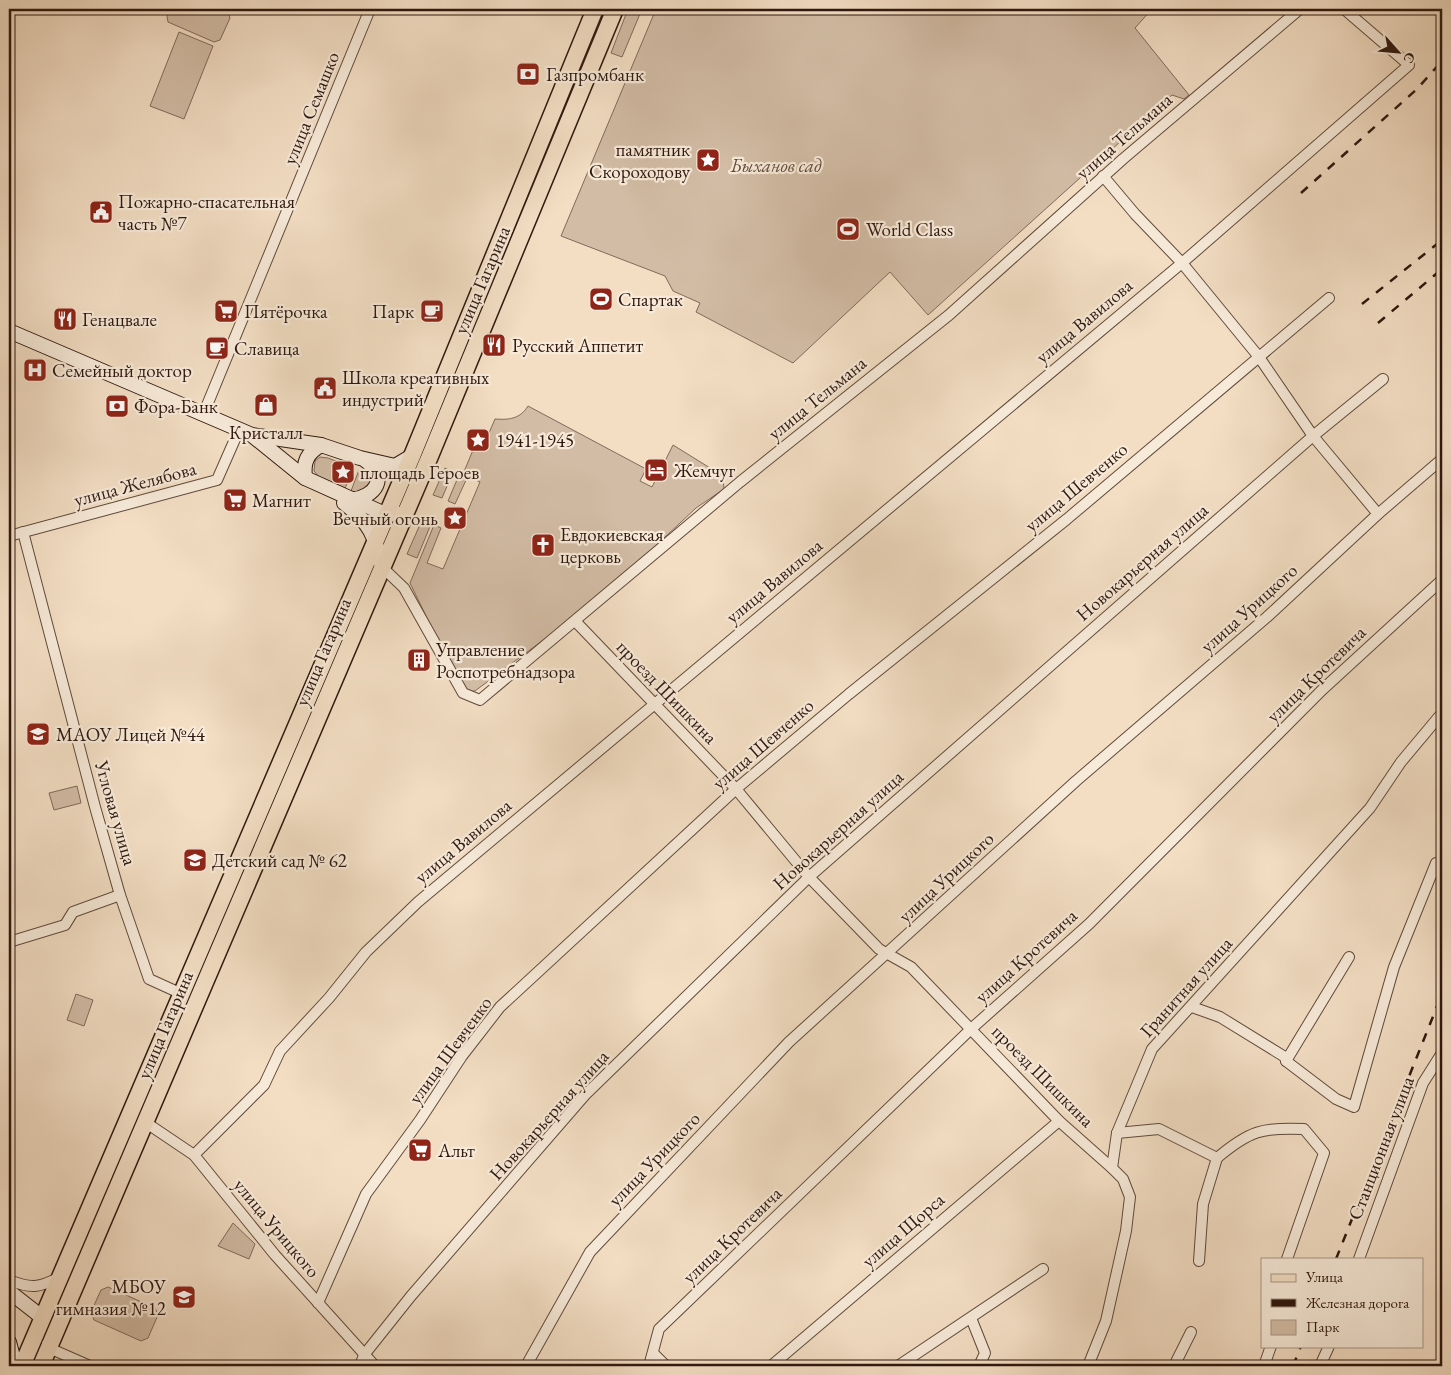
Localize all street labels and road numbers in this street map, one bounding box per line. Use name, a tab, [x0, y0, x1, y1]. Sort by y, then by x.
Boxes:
street label: улица Семашко	[277, 48, 345, 168]
street label: улица Тельмана	[1070, 87, 1178, 185]
street label: улица Гагарина	[448, 222, 516, 338]
street label: улица Вавилова	[1030, 273, 1138, 369]
street label: улица Тельмана	[762, 350, 872, 445]
street label: улица Шевченко	[1019, 437, 1133, 537]
street label: улица Желябова	[71, 456, 199, 512]
street label: Новокарьерная улица	[1071, 497, 1214, 626]
street label: улица Вавилова	[720, 533, 828, 629]
street label: улица Урицкого	[1195, 558, 1303, 658]
street label: улица Гагарина	[289, 594, 357, 710]
street label: улица Кротевича	[1261, 620, 1372, 728]
street label: проезд Шишкина	[611, 635, 723, 750]
street label: улица Шевченко	[707, 693, 819, 795]
street label: Угловая улица	[89, 757, 143, 869]
street label: Новокарьерная улица	[767, 764, 909, 895]
street label: улица Вавилова	[409, 793, 517, 889]
street label: улица Урицкого	[893, 826, 999, 928]
street label: улица Кротевича	[970, 903, 1083, 1009]
street label: Гранитная улица	[1134, 931, 1238, 1043]
street label: улица Гагарина	[131, 967, 199, 1083]
street label: улица Шевченко	[403, 991, 497, 1109]
street label: проезд Шишкина	[986, 1019, 1100, 1133]
street label: Новокарьерная улица	[484, 1044, 615, 1186]
street label: Станционная улица	[1342, 1072, 1420, 1223]
street label: улица Урицкого	[602, 1106, 706, 1212]
street label: улица Урицкого	[228, 1173, 326, 1283]
street label: улица Кротевича	[677, 1181, 788, 1289]
street label: улица Щорса	[856, 1187, 950, 1273]

